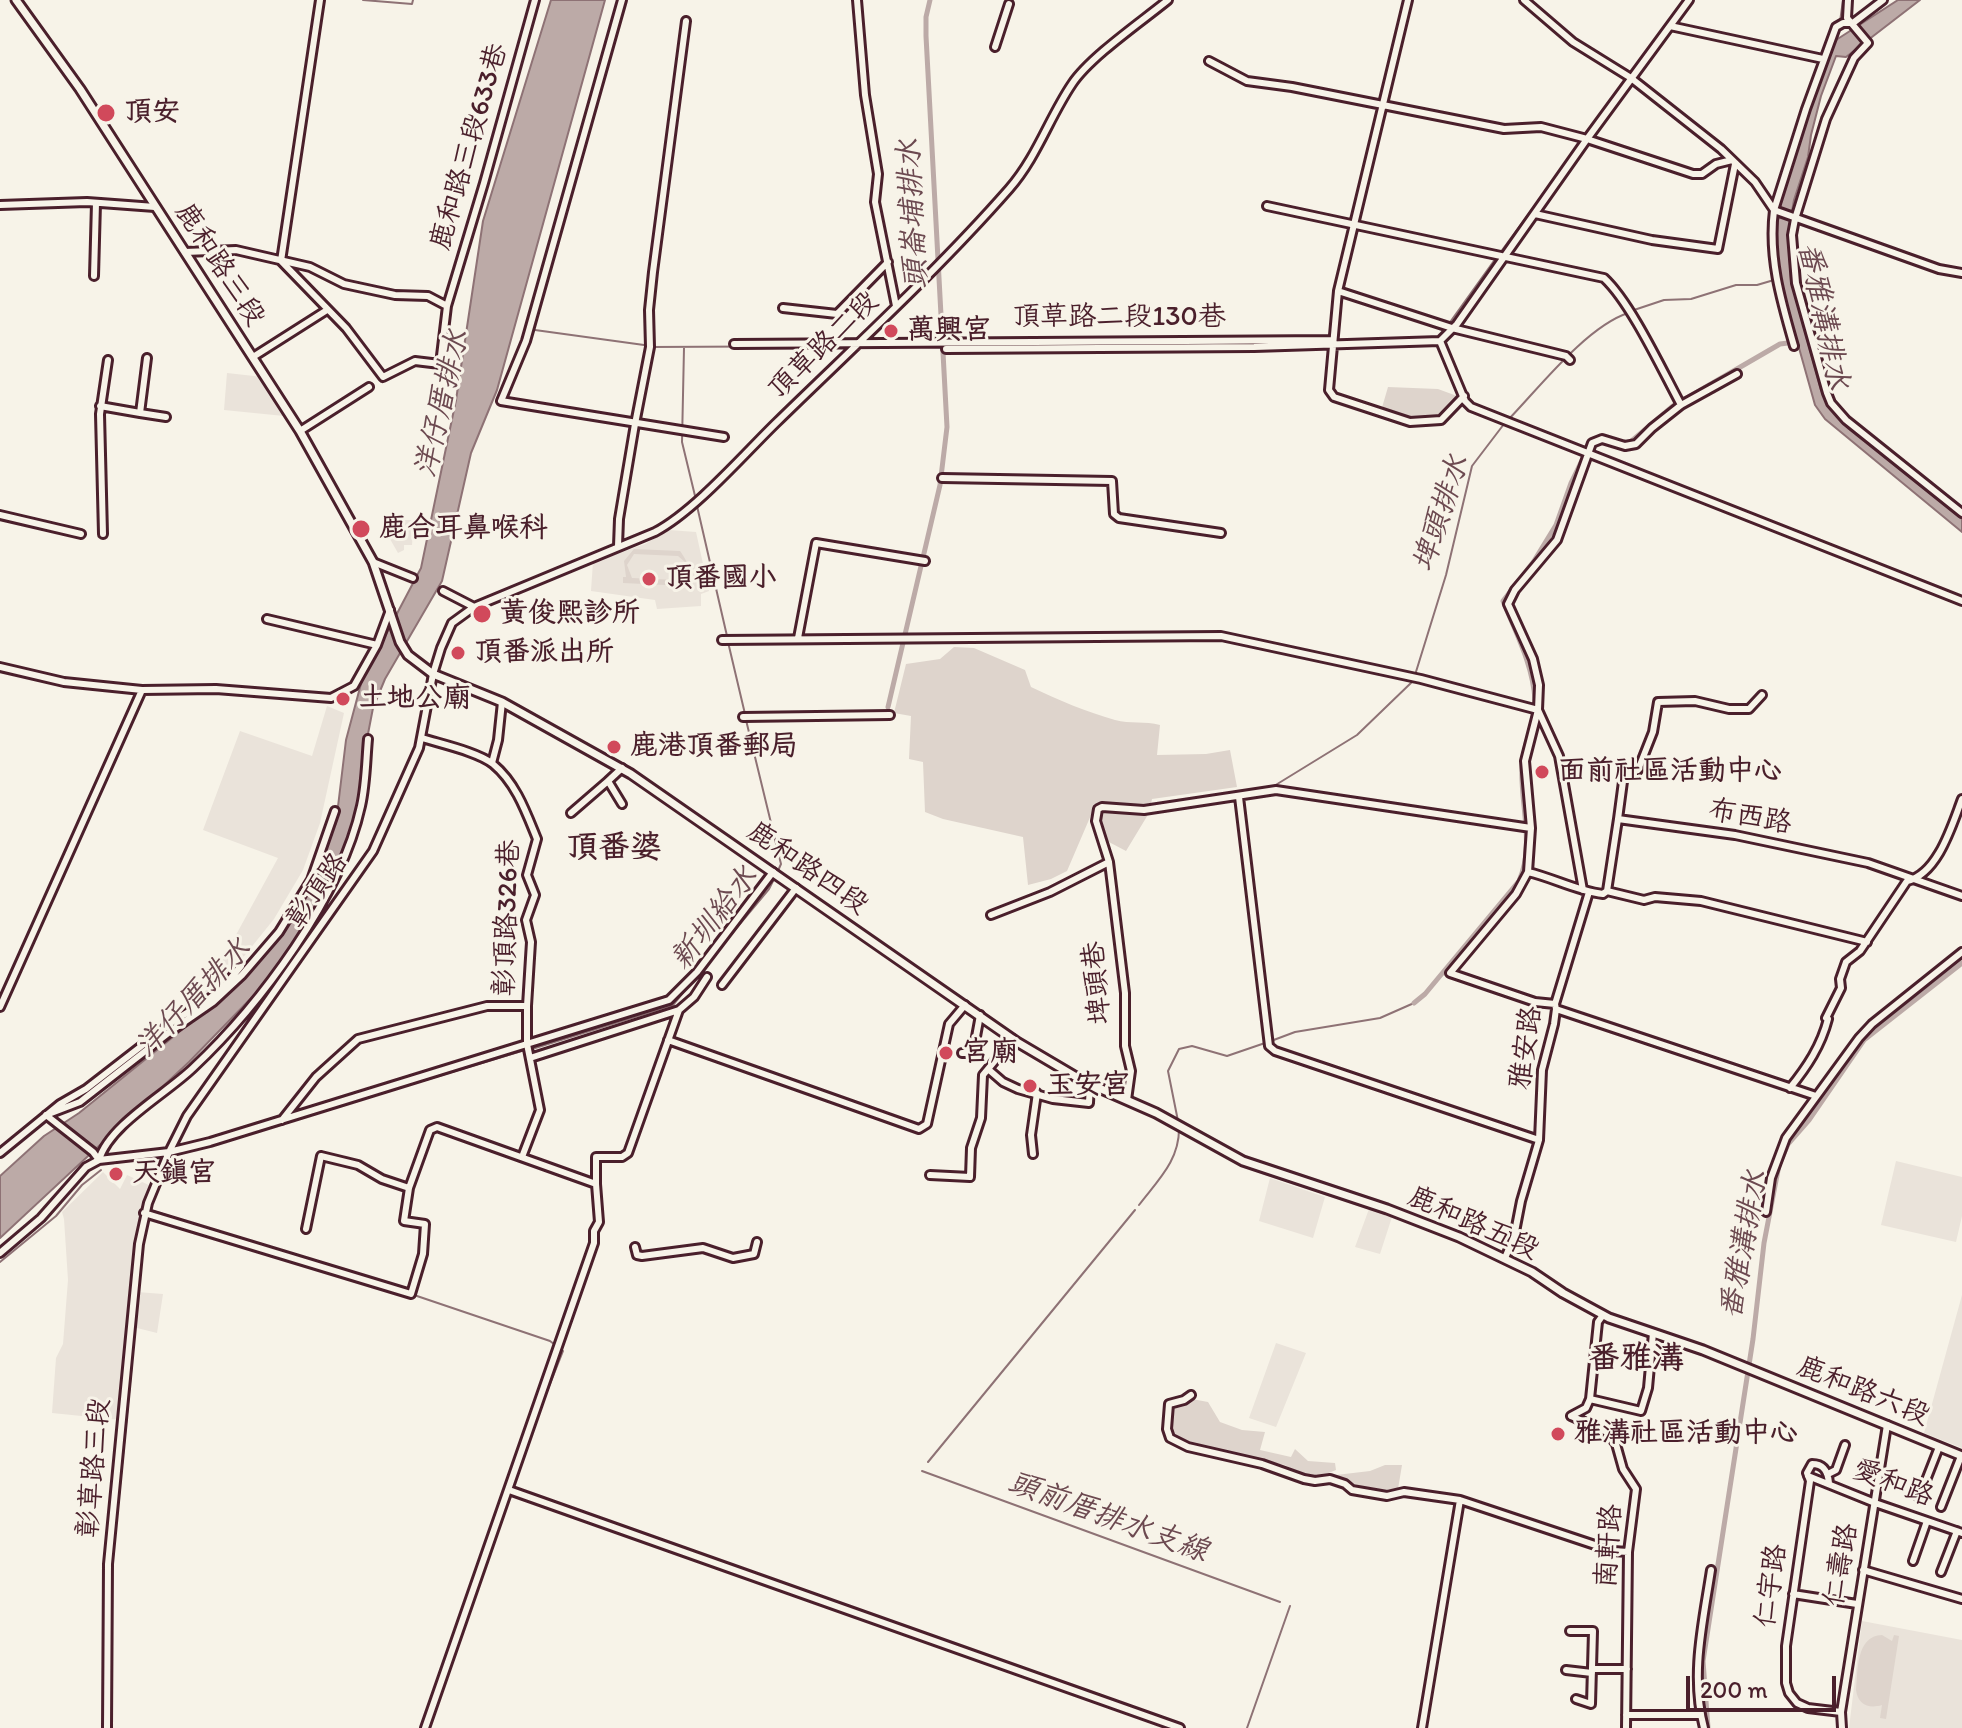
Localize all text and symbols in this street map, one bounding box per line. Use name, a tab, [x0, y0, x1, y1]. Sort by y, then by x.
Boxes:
street label: 鹿和路三段633巷	[424, 40, 516, 254]
place label: 頂安	[124, 96, 180, 130]
marker: 頂安	[95, 102, 117, 124]
water label: 頭崙埔排水	[892, 138, 936, 290]
street label: 鹿和路三段	[167, 197, 271, 333]
water label: 番雅溝排水	[1789, 239, 1855, 393]
street label: 頂草路二段	[762, 285, 886, 407]
street label: 頂草路二段130巷	[1012, 301, 1226, 335]
place label: 萬興宮	[907, 314, 991, 348]
marker: 萬興宮	[882, 322, 900, 340]
water label: 洋仔厝排水	[409, 327, 477, 481]
water label: 埤頭排水	[1406, 451, 1478, 577]
place label: 鹿合耳鼻喉科	[379, 512, 547, 546]
marker: 鹿合耳鼻喉科	[350, 518, 372, 540]
place label: 頂番國小	[665, 562, 777, 596]
marker: 頂番國小	[640, 570, 658, 588]
place label: 黃俊熙診所	[500, 597, 640, 631]
marker: 黃俊熙診所	[471, 603, 493, 625]
place label: 頂番派出所	[474, 636, 614, 670]
marker: 頂番派出所	[449, 644, 467, 662]
place label: 土地公廟	[359, 682, 471, 716]
marker: 土地公廟	[334, 690, 352, 708]
place label: 鹿港頂番郵局	[630, 730, 798, 764]
marker: 鹿港頂番郵局	[605, 738, 623, 756]
place label: 面前社區活動中心	[1558, 755, 1782, 789]
marker: 面前社區活動中心	[1533, 763, 1551, 781]
street label: 布西路	[1706, 794, 1794, 842]
street label: 鹿和路四段	[740, 815, 874, 923]
district label: 頂番婆	[566, 830, 662, 868]
street label: 彰頂路326巷	[488, 839, 528, 997]
street label: 彰頂路	[280, 847, 356, 935]
water label: 新圳給水	[664, 861, 766, 977]
water label: 洋仔厝排水	[129, 933, 259, 1065]
street label: 埤頭巷	[1078, 940, 1118, 1026]
street label: 雅安路	[1505, 1004, 1549, 1092]
place label: 宮廟	[962, 1036, 1018, 1070]
marker: 宮廟	[937, 1044, 955, 1062]
place label: 玉安宮	[1046, 1069, 1130, 1103]
marker: 玉安宮	[1021, 1077, 1039, 1095]
place label: 天鎮宮	[132, 1157, 216, 1191]
marker: 天鎮宮	[107, 1165, 125, 1183]
water label: 番雅溝排水	[1714, 1168, 1776, 1322]
street label: 鹿和路五段	[1402, 1180, 1544, 1268]
district label: 番雅溝	[1588, 1341, 1684, 1379]
street label: 鹿和路六段	[1792, 1350, 1934, 1434]
street label: 彰草路三段	[72, 1397, 118, 1539]
place label: 雅溝社區活動中心	[1574, 1417, 1798, 1451]
marker: 雅溝社區活動中心	[1549, 1425, 1567, 1443]
street label: 愛和路	[1848, 1453, 1938, 1515]
water label: 頭前厝排水支線	[1003, 1465, 1213, 1571]
street label: 南軒路	[1590, 1503, 1630, 1589]
street label: 仁壽路	[1818, 1521, 1866, 1609]
street label: 仁宇路	[1750, 1542, 1794, 1630]
scale bar	[1690, 1660, 1840, 1710]
text: 200 m	[1700, 1675, 1768, 1704]

